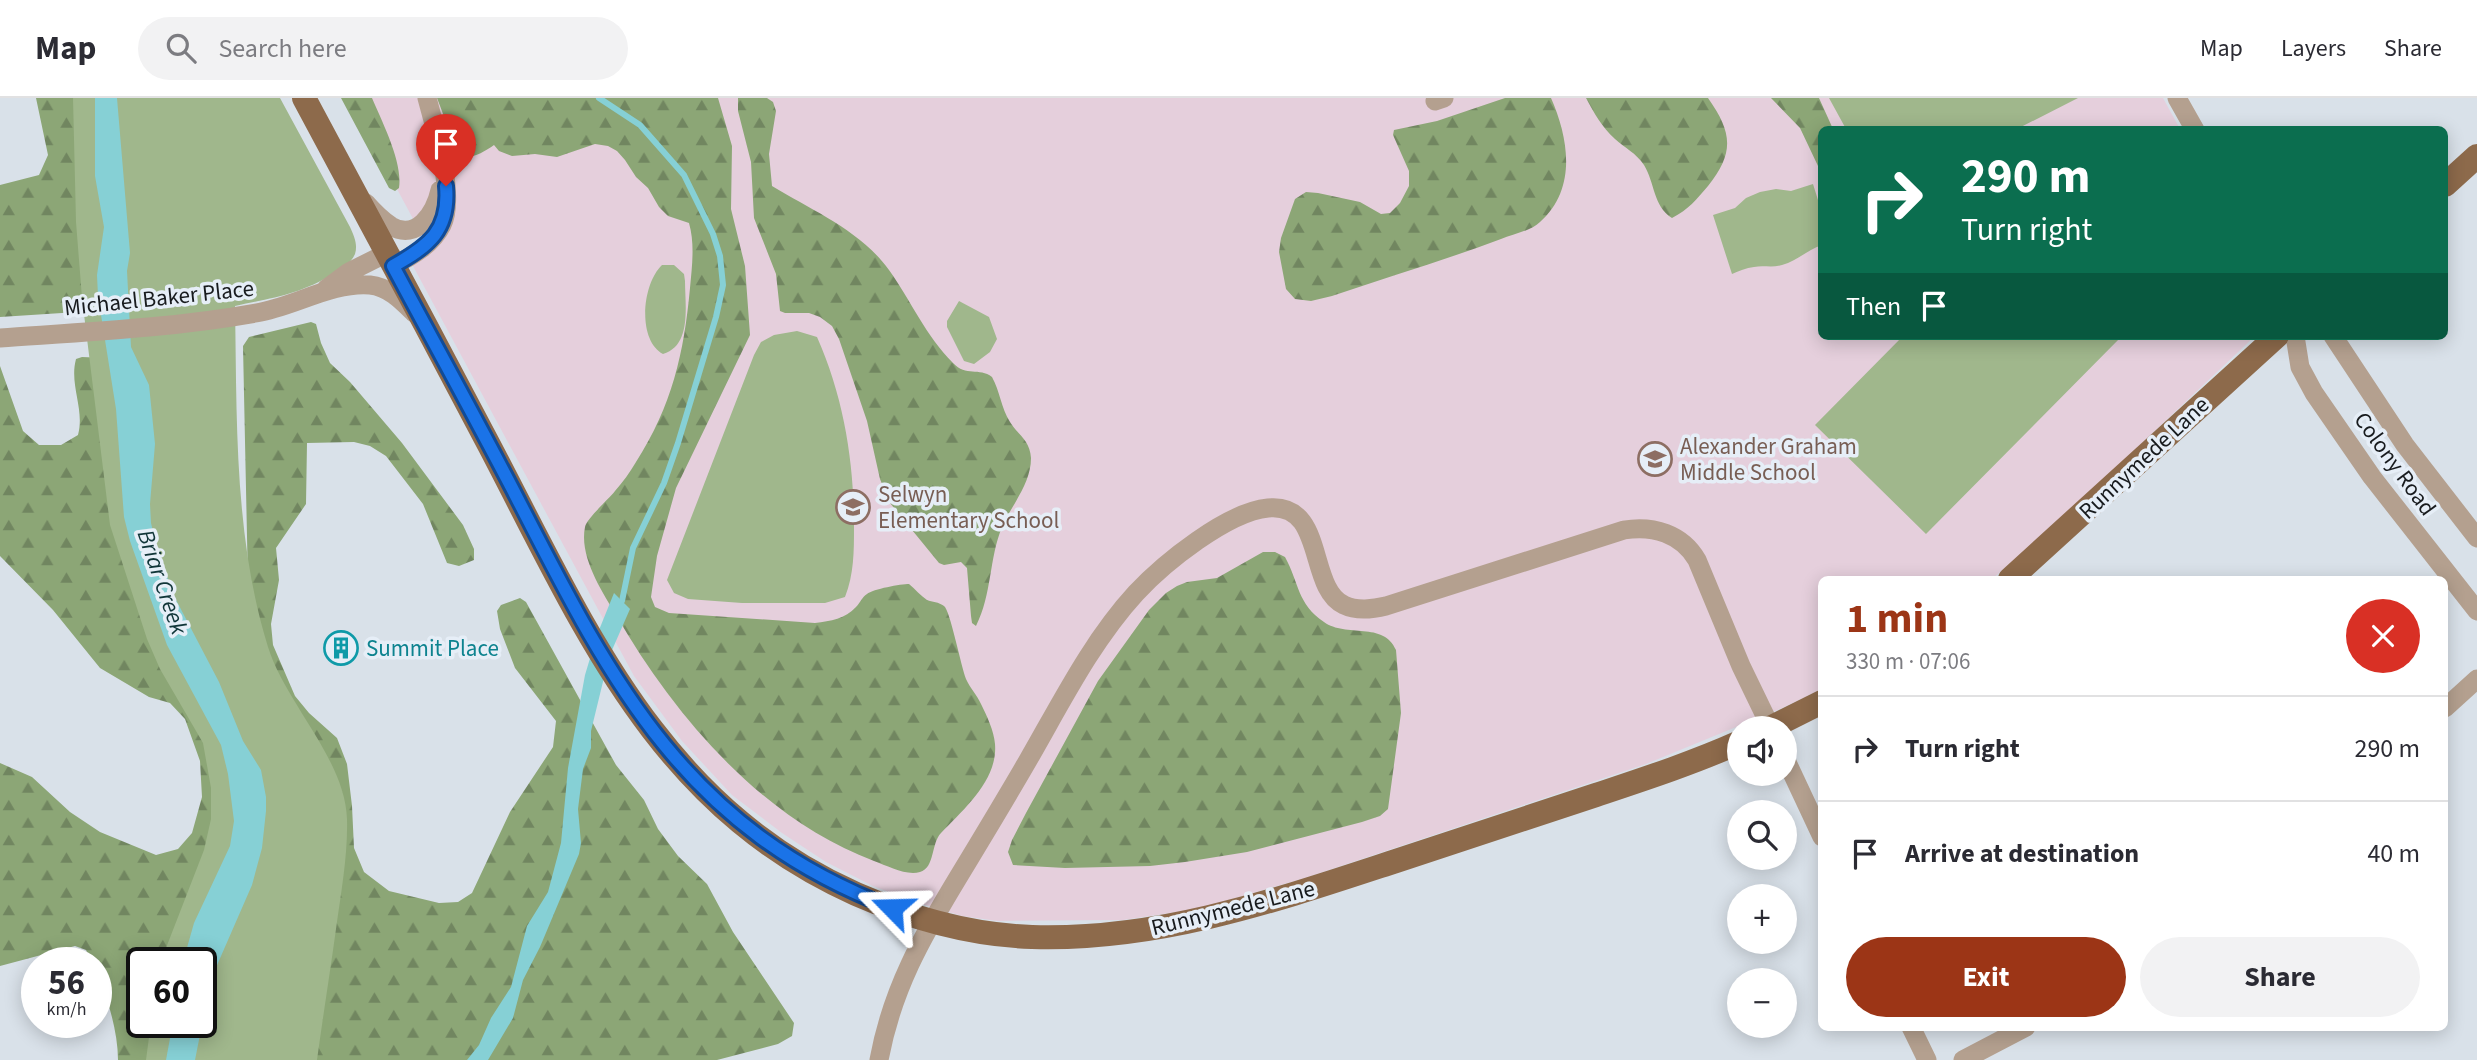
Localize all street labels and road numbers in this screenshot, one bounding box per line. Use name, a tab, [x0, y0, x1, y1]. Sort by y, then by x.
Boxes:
street label: Michael Baker Place	[62, 272, 256, 324]
street label: Runnymede Lane	[2071, 389, 2217, 527]
street label: Colony Road	[2346, 405, 2444, 523]
street label: Runnymede Lane	[1148, 872, 1318, 944]

